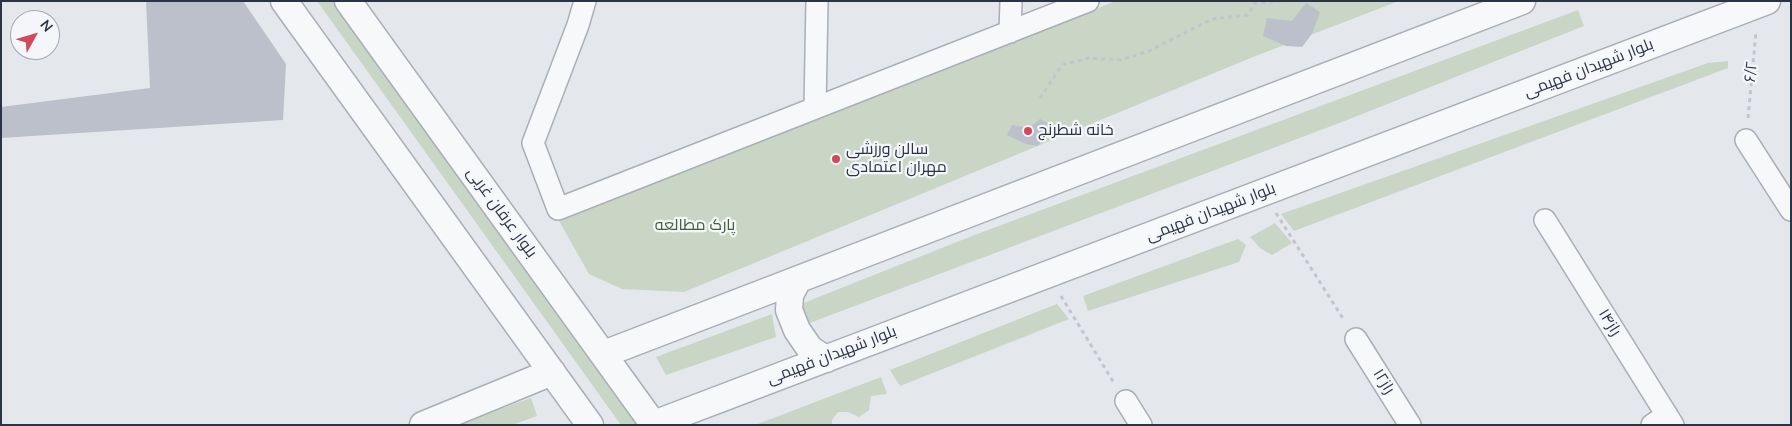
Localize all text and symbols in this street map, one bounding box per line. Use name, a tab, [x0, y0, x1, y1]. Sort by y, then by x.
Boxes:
north arrow	[10, 10, 60, 60]
text: N	[36, 16, 57, 36]
street label: بلوار شهیدان فهیمی	[1522, 35, 1656, 103]
street label: ۶/۲	[1741, 61, 1763, 83]
place label: خانه شطرنج	[1038, 121, 1114, 141]
marker: خانه شطرنج	[1022, 125, 1034, 137]
place label: سالن ورزشی مهران اعتمادی	[846, 140, 947, 178]
marker: سالن ورزشی مهران اعتمادی	[830, 153, 842, 165]
street label: بلوار عرفان غربی	[462, 164, 540, 262]
street label: بلوار شهیدان فهیمی	[1144, 179, 1278, 247]
park label: پارک مطالعه	[655, 216, 735, 236]
street label: راز۱۴	[1593, 306, 1625, 340]
street label: بلوار شهیدان فهیمی	[765, 322, 899, 390]
street label: راز۱۲	[1368, 366, 1398, 398]

